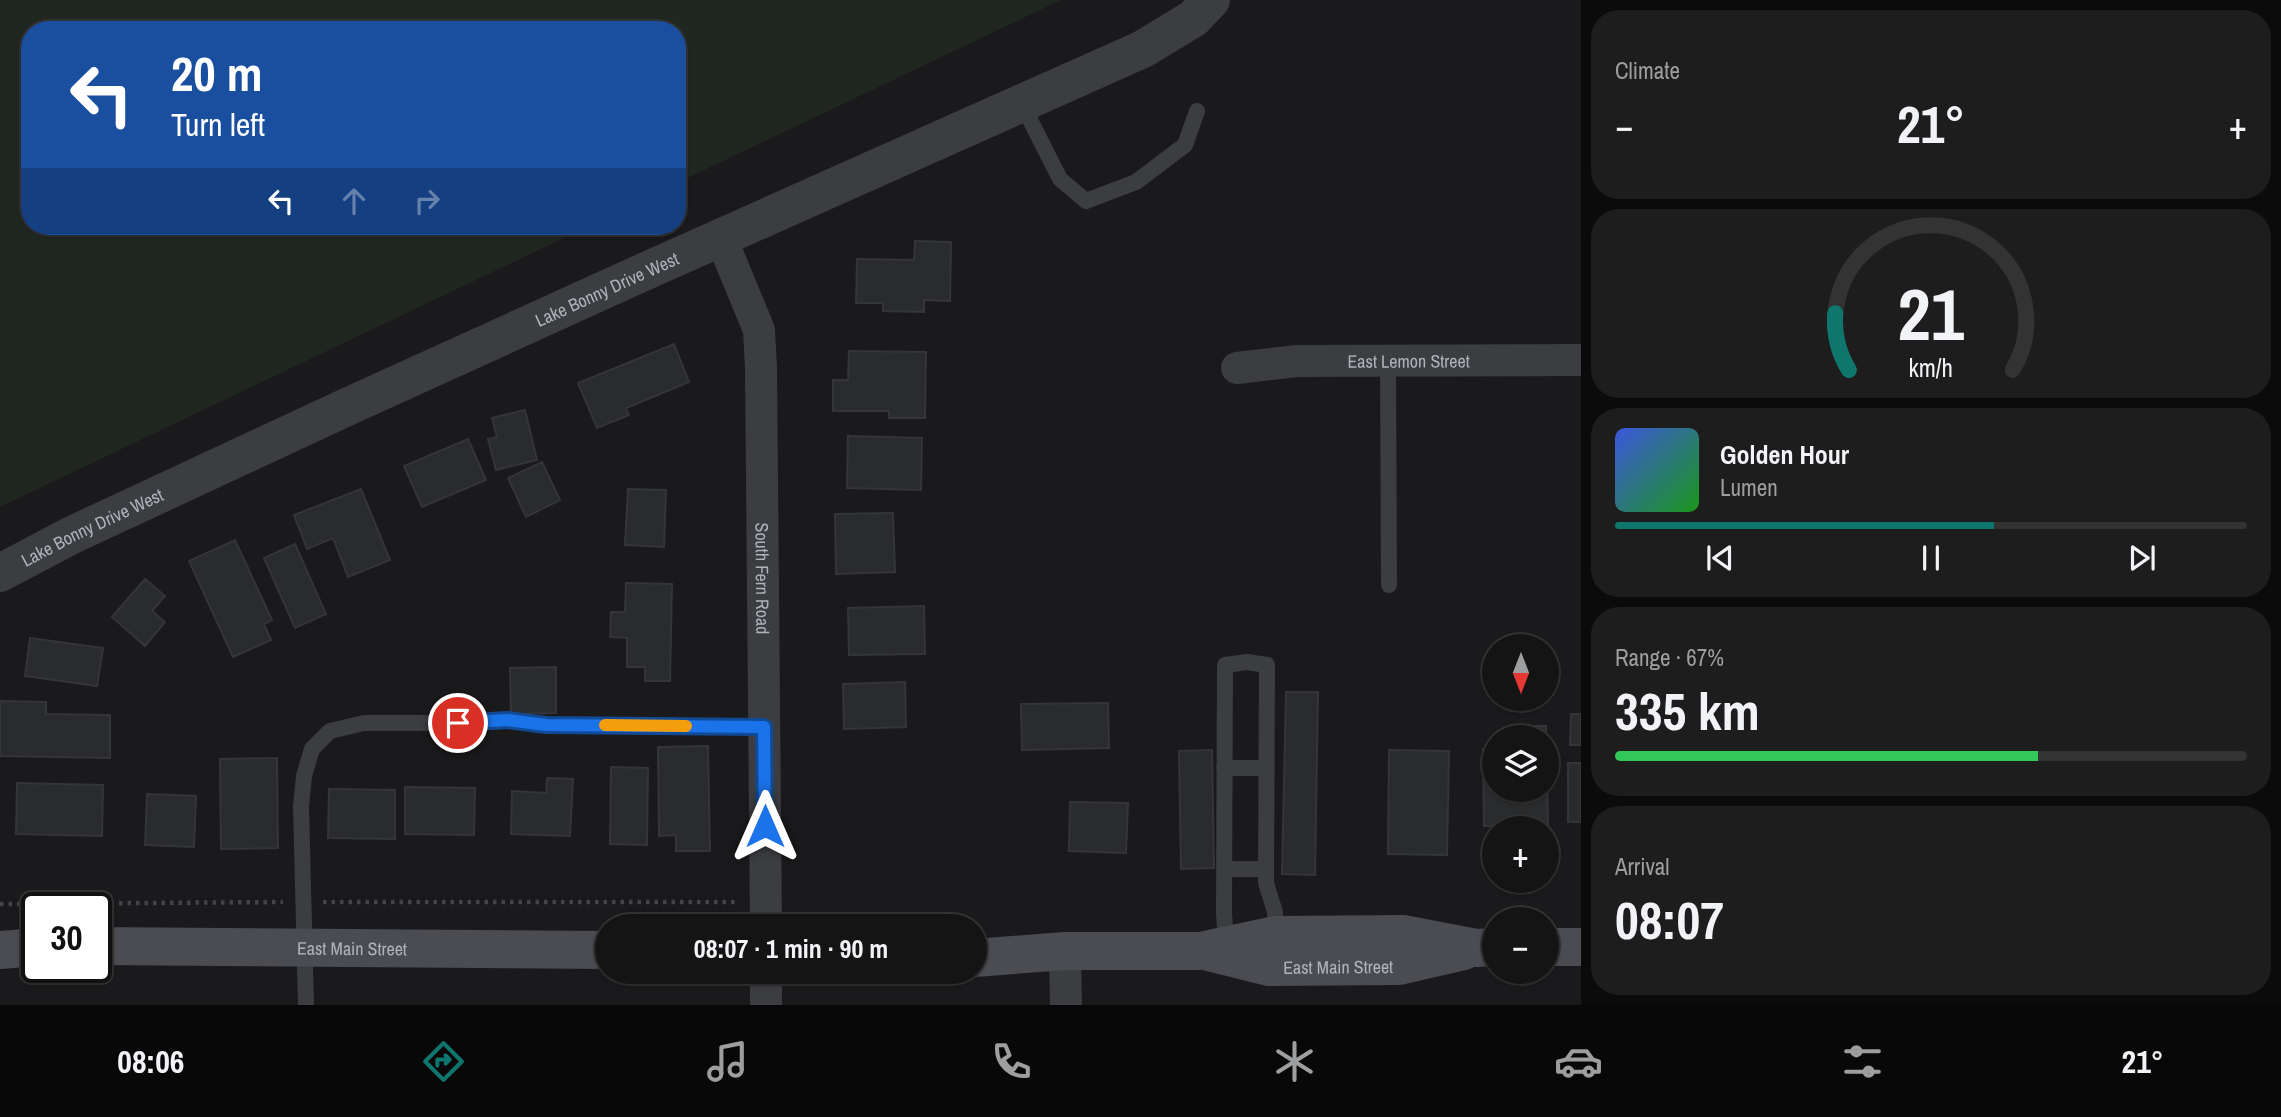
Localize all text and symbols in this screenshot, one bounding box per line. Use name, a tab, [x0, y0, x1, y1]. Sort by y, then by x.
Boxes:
text: 20 m	[171, 40, 263, 106]
icon: left	[56, 49, 147, 140]
text: Climate	[1615, 55, 1680, 86]
text: 21°	[1897, 89, 1965, 159]
text: −	[1615, 100, 1633, 151]
text: +	[2229, 100, 2247, 151]
text: Turn left	[171, 103, 265, 146]
icon: left	[262, 182, 300, 220]
icon: ahead	[335, 182, 373, 220]
icon: right	[408, 182, 446, 220]
street label: Lake Bonny Drive West	[531, 246, 682, 332]
text: 21	[1898, 265, 1965, 363]
street label: East Lemon Street	[1347, 348, 1470, 373]
text: km/h	[1909, 350, 1953, 384]
text: Golden Hour	[1720, 437, 1849, 472]
text: Lumen	[1720, 472, 1778, 503]
street label: Lake Bonny Drive West	[17, 482, 167, 572]
street label: South Fern Road	[750, 522, 776, 634]
icon: previous	[1701, 539, 1739, 577]
icon: pause	[1912, 539, 1950, 577]
icon: next	[2123, 539, 2161, 577]
north arrow	[1482, 634, 1559, 710]
map controls	[1482, 634, 1559, 984]
text: Range · 67%	[1615, 642, 1724, 673]
text: 335 km	[1615, 676, 1760, 746]
pin	[428, 693, 488, 753]
icon: arrive	[439, 704, 477, 742]
button: layers	[1482, 725, 1559, 802]
position arrow	[728, 789, 802, 863]
button: +	[1482, 816, 1559, 893]
text: Arrival	[1615, 851, 1670, 882]
text: 08:07	[1615, 885, 1724, 955]
speed limit sign: 30	[21, 892, 112, 983]
button: −	[1482, 907, 1559, 984]
text: 08:07 · 1 min · 90 m	[694, 931, 888, 966]
street label: East Main Street	[297, 935, 407, 961]
street label: East Main Street	[1283, 954, 1393, 979]
icon: directions	[419, 1037, 468, 1086]
icon: music	[703, 1037, 752, 1086]
icon: phone	[987, 1037, 1036, 1086]
icon: climate	[1270, 1037, 1319, 1086]
icon: car	[1554, 1037, 1603, 1086]
icon: filters	[1838, 1037, 1887, 1086]
text: 08:06	[117, 1040, 184, 1083]
text: 21°	[2122, 1040, 2164, 1083]

